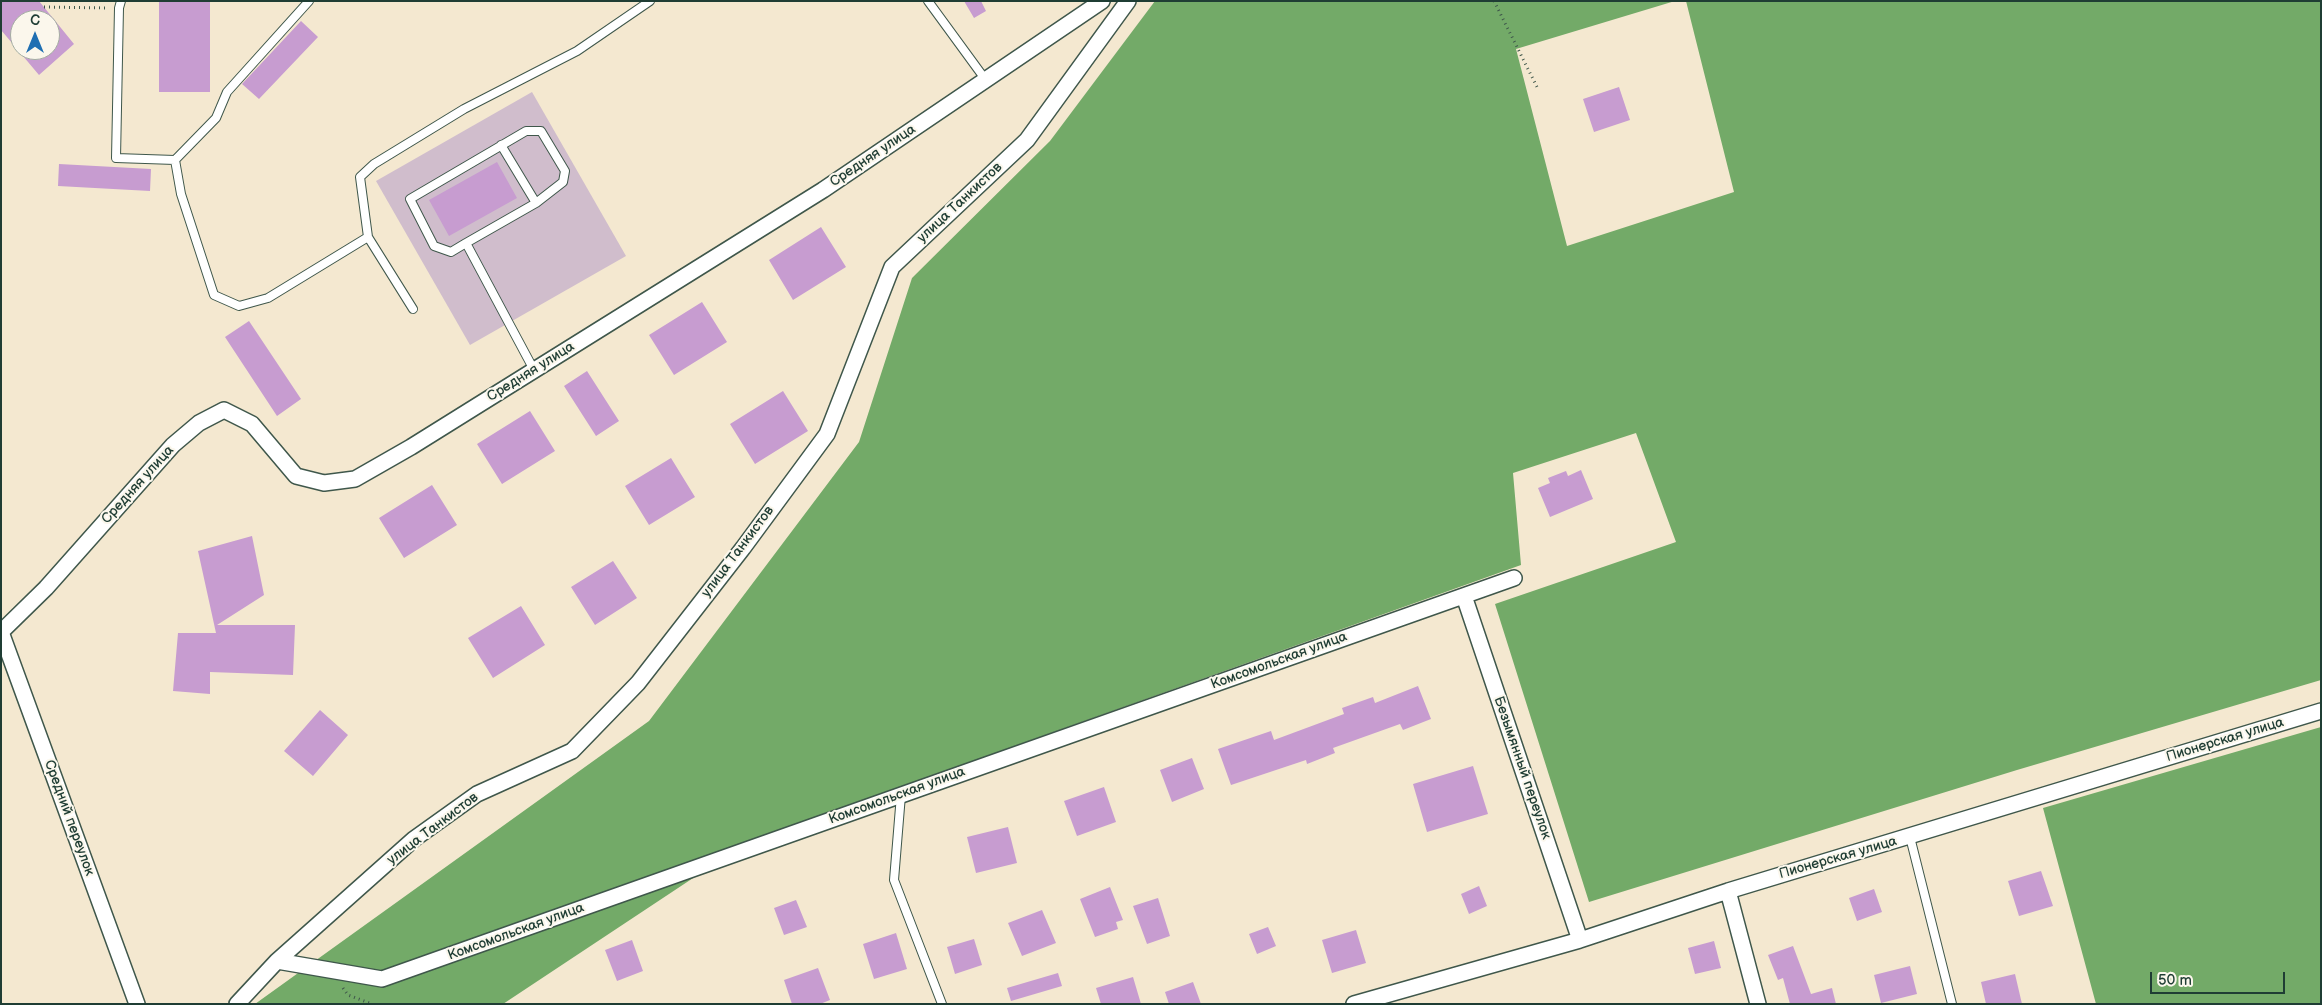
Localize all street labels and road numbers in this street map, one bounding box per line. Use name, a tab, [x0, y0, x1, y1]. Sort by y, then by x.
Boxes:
street label: Средняя улица	[827, 121, 919, 191]
street label: улица Танкистов	[914, 159, 1006, 247]
street label: Средняя улица	[484, 338, 578, 406]
street label: Средняя улица	[98, 442, 178, 528]
street label: улица Танкистов	[698, 503, 778, 601]
street label: Комсомольская улица	[1209, 629, 1349, 693]
street label: Безымянный переулок	[1490, 694, 1554, 842]
street label: Пионерская улица	[2164, 714, 2286, 766]
street label: Средний переулок	[40, 758, 98, 878]
street label: Комсомольская улица	[827, 764, 967, 828]
street label: улица Танкистов	[384, 789, 482, 869]
street label: Пионерская улица	[1777, 833, 1899, 883]
street label: Комсомольская улица	[446, 900, 586, 964]

